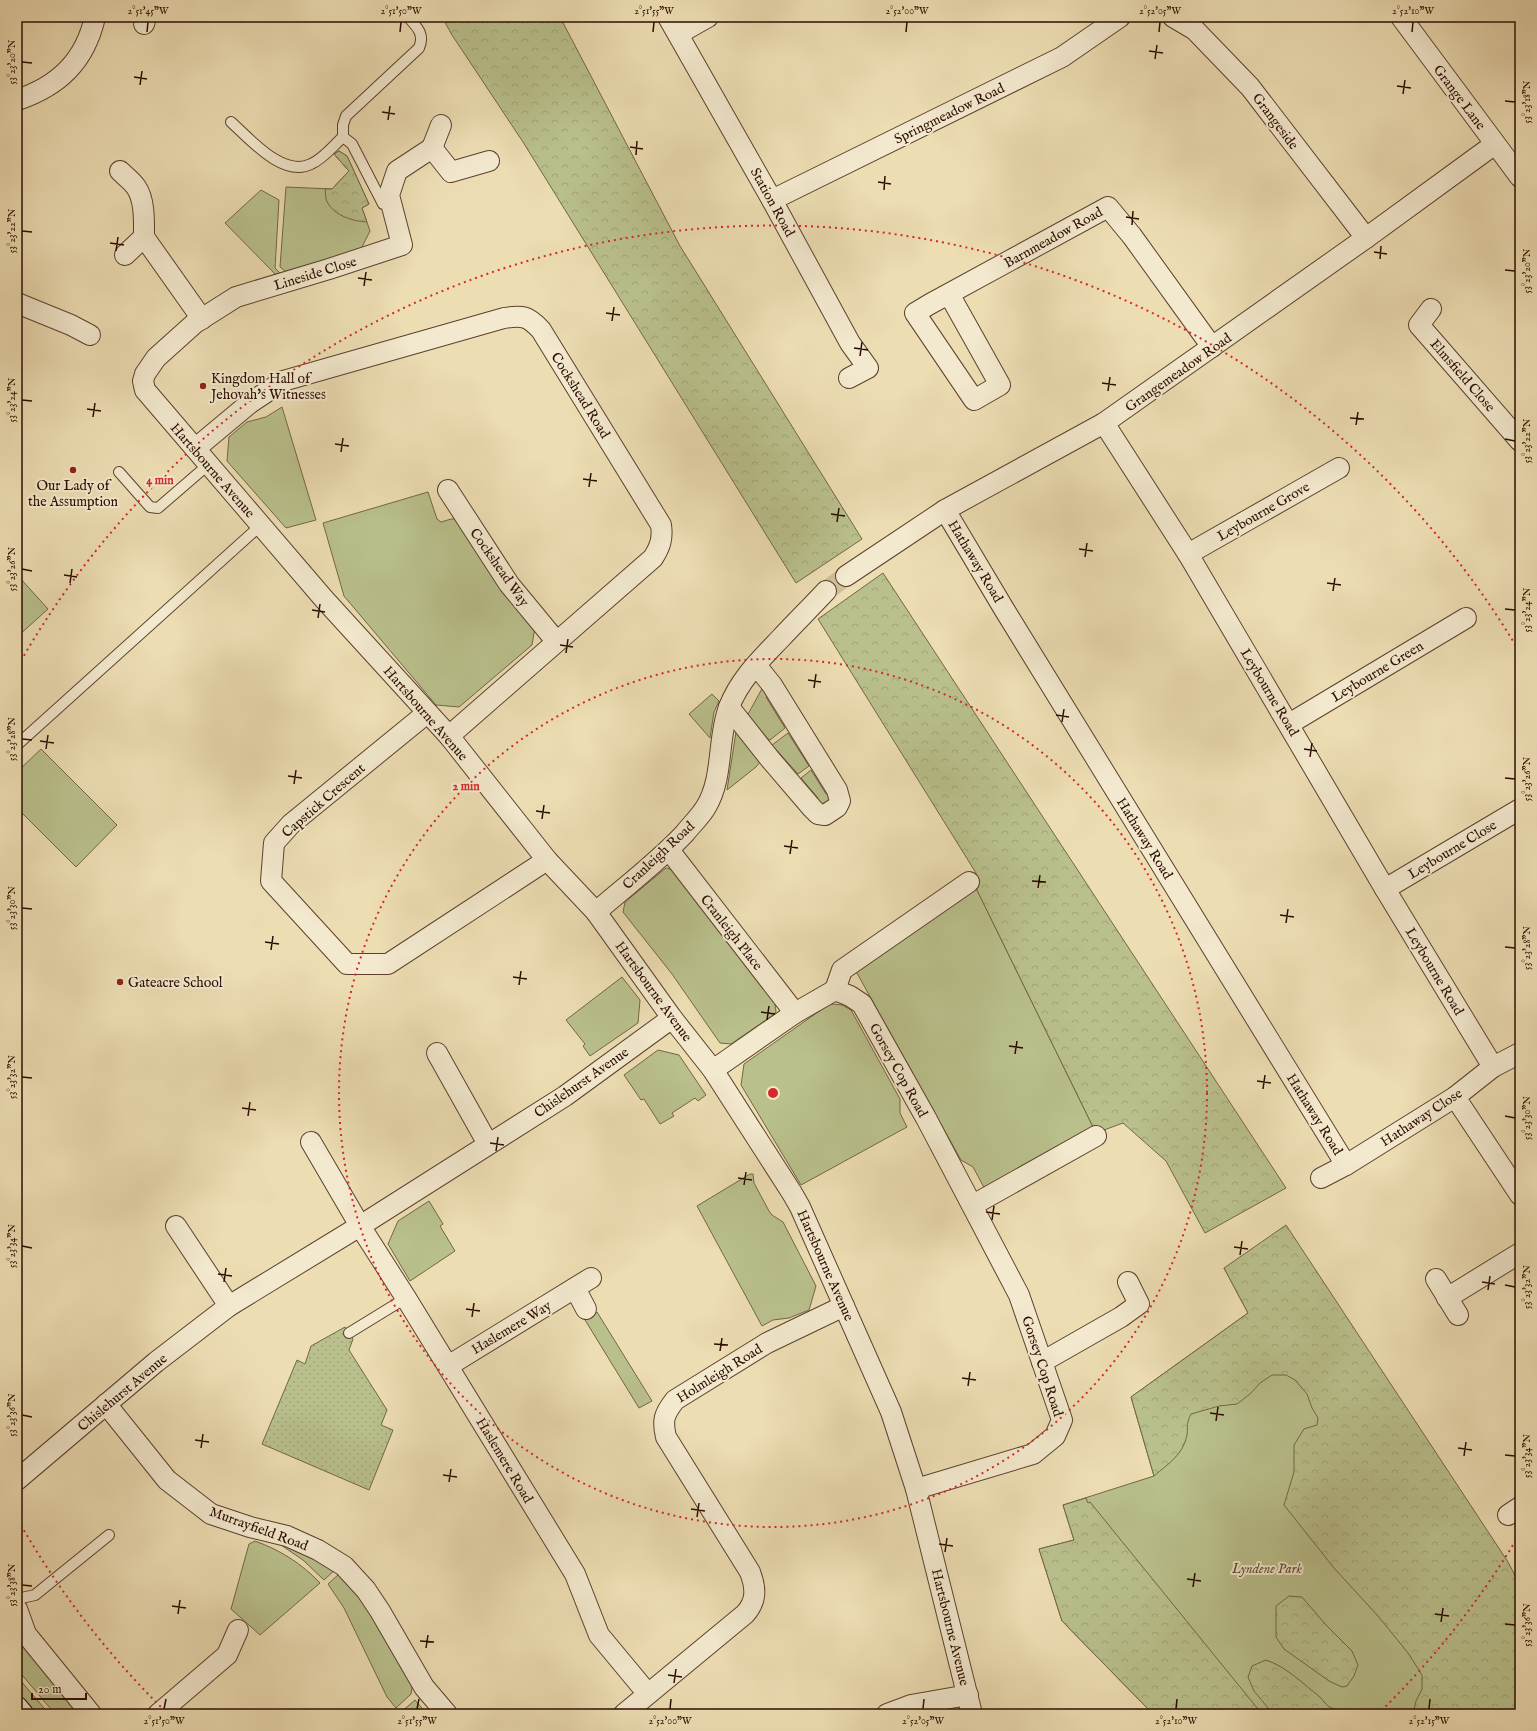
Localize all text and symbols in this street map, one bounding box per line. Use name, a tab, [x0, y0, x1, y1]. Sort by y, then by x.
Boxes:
text: 2°51'45"W	[128, 5, 169, 18]
text: 2°51'50"W	[381, 5, 422, 18]
text: 2°51'55"W	[634, 5, 674, 18]
text: 2°52'00"W	[885, 5, 929, 18]
text: 2°52'05"W	[1139, 5, 1181, 18]
text: 2°52'10"W	[1392, 5, 1434, 18]
text: 53°23'20"N	[6, 39, 19, 84]
street label: Grange Lane	[1429, 62, 1490, 134]
street label: Springmeadow Road	[891, 79, 1008, 148]
text: 53°23'18"N	[1521, 80, 1534, 123]
street label: Grangeside	[1248, 90, 1303, 154]
street label: Station Road	[746, 165, 799, 241]
street label: Barnmeadow Road	[1001, 203, 1106, 272]
text: 53°23'22"N	[6, 208, 19, 253]
text: 53°23'20"N	[1521, 248, 1534, 293]
street label: Lineside Close	[272, 253, 359, 295]
street label: Grangemeadow Road	[1122, 329, 1236, 416]
street label: Elmsfield Close	[1426, 335, 1499, 416]
street label: Cockshead Road	[547, 349, 614, 442]
place label: Kingdom Hall of Jehovah's Witnesses	[209, 370, 326, 404]
text: 53°23'24"N	[6, 377, 19, 422]
marker: Kingdom Hall of Jehovah's Witnesses	[198, 381, 208, 391]
text: 53°23'22"N	[1521, 418, 1534, 463]
street label: Hartsbourne Avenue	[166, 419, 259, 522]
marker: Our Lady of the Assumption	[68, 465, 78, 475]
text: 4 min	[146, 473, 174, 488]
place label: Our Lady of the Assumption	[28, 477, 119, 511]
street label: Leybourne Grove	[1214, 478, 1314, 546]
street label: Hathaway Road	[944, 517, 1007, 606]
street label: Cockshead Way	[466, 525, 533, 610]
text: 53°23'26"N	[6, 547, 19, 591]
text: 53°23'24"N	[1521, 587, 1534, 632]
street label: Leybourne Green	[1328, 637, 1427, 706]
street label: Leybourne Road	[1236, 645, 1303, 740]
street label: Hartsbourne Avenue	[379, 662, 472, 765]
text: 53°23'28"N	[6, 717, 19, 761]
text: 53°23'26"N	[1521, 757, 1534, 801]
street label: Capstick Crescent	[278, 759, 369, 842]
text: 2 min	[452, 779, 480, 794]
street label: Hathaway Road	[1112, 794, 1177, 883]
street label: Leybourne Close	[1405, 816, 1501, 883]
street label: Cranleigh Road	[619, 817, 699, 894]
text: 53°23'30"N	[6, 886, 19, 930]
street label: Cranleigh Place	[696, 891, 767, 974]
street label: Leybourne Road	[1401, 924, 1468, 1019]
text: 53°23'28"N	[1521, 926, 1534, 970]
street label: Hartsbourne Avenue	[611, 938, 696, 1046]
place label: Gateacre School	[128, 974, 223, 992]
marker: Gateacre School	[115, 977, 125, 987]
street label: Gorsey Cop Road	[865, 1020, 932, 1121]
street label: Chislehurst Avenue	[531, 1043, 633, 1122]
text: 53°23'32"N	[6, 1055, 19, 1099]
street label: Hathaway Road	[1282, 1070, 1347, 1159]
street label: Hathaway Close	[1377, 1084, 1466, 1151]
centre of rings	[766, 1086, 780, 1100]
text: 53°23'30"N	[1521, 1096, 1534, 1140]
street label: Hartsbourne Avenue	[792, 1207, 858, 1324]
text: 53°23'34"N	[6, 1224, 19, 1268]
text: 53°23'32"N	[1521, 1265, 1534, 1309]
street label: Haslemere Way	[468, 1297, 555, 1359]
street label: Gorsey Cop Road	[1017, 1314, 1067, 1419]
street label: Holmleigh Road	[673, 1340, 766, 1407]
street label: Chislehurst Avenue	[74, 1350, 172, 1436]
text: 53°23'36"N	[6, 1393, 19, 1437]
street label: Haslemere Road	[472, 1414, 537, 1507]
text: 53°23'34"N	[1521, 1434, 1534, 1478]
street label: Murrayfield Road	[207, 1503, 311, 1555]
park label: Lyndene Park	[1231, 1560, 1302, 1578]
text: 53°23'38"N	[6, 1563, 19, 1607]
street label: Hartsbourne Avenue	[927, 1567, 973, 1688]
text: 53°23'36"N	[1521, 1603, 1534, 1647]
scale bar	[32, 1675, 86, 1701]
text: 20 m	[38, 1682, 61, 1697]
text: 2°51'50"W	[144, 1715, 185, 1728]
text: 2°51'55"W	[397, 1715, 437, 1728]
text: 2°52'00"W	[648, 1715, 692, 1728]
text: 2°52'05"W	[902, 1715, 944, 1728]
text: 2°52'10"W	[1155, 1715, 1197, 1728]
text: 2°52'15"W	[1409, 1715, 1450, 1728]

